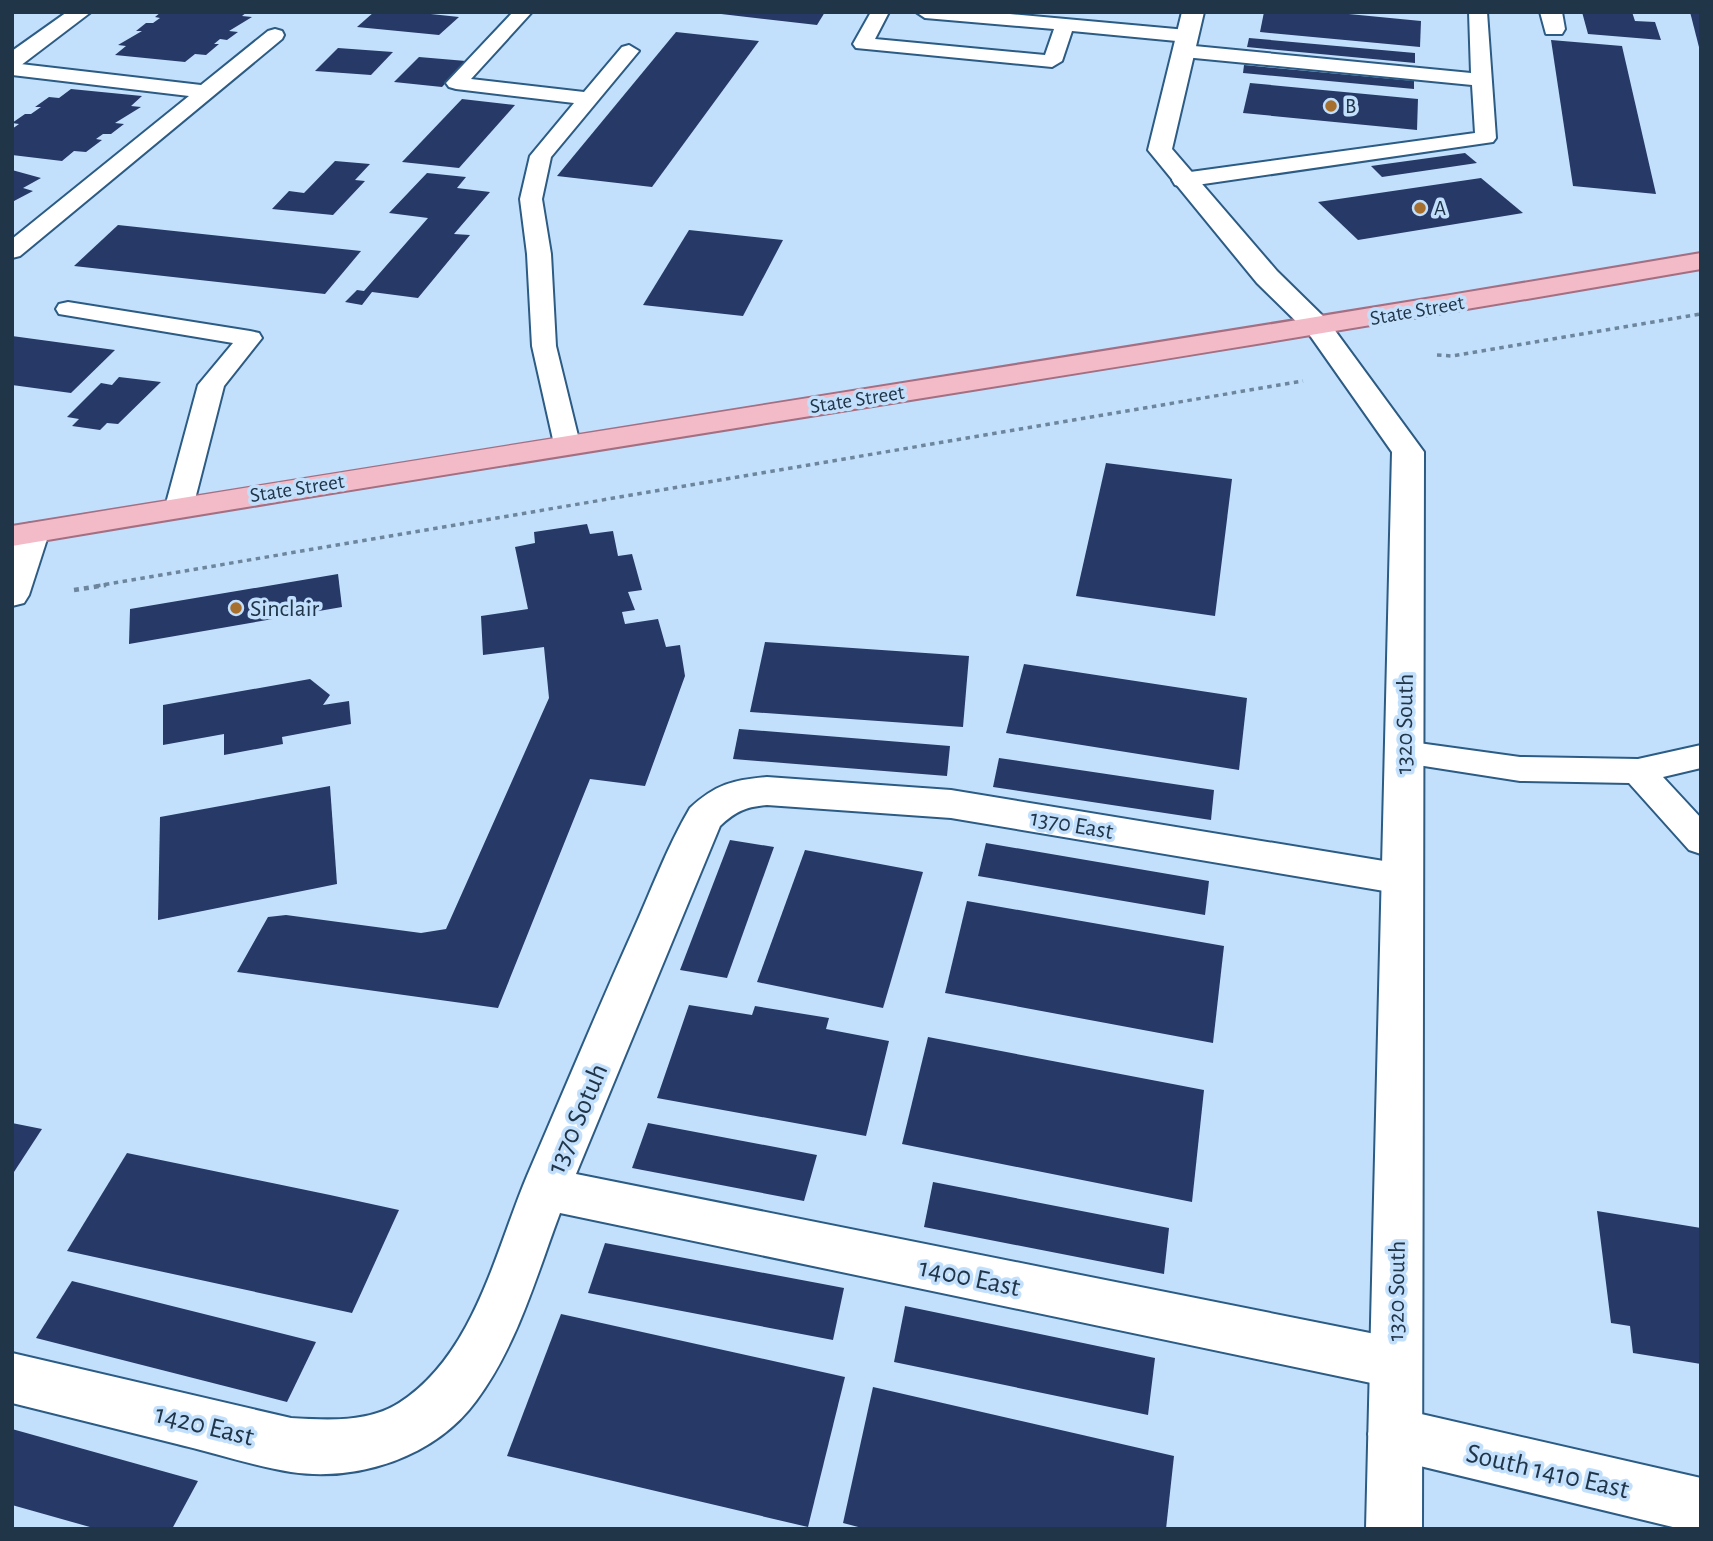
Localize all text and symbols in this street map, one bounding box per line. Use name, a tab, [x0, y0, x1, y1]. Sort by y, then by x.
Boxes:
place label: B	[1345, 96, 1356, 117]
marker: B	[1323, 98, 1339, 114]
place label: A	[1434, 198, 1446, 219]
marker: A	[1412, 200, 1428, 216]
street label: State Street	[1368, 292, 1466, 329]
street label: State Street	[808, 382, 906, 417]
street label: State Street	[248, 471, 346, 506]
place label: Sinclair	[250, 597, 320, 621]
marker: Sinclair	[228, 600, 244, 616]
street label: 1320 South	[1392, 673, 1418, 775]
street label: 1370 East	[1029, 806, 1115, 844]
street label: 1370 Sotuh	[542, 1060, 613, 1178]
street label: 1320 South	[1384, 1240, 1410, 1342]
street label: 1400 East	[917, 1254, 1023, 1302]
street label: 1420 East	[152, 1400, 257, 1452]
street label: South 1410 East	[1463, 1440, 1632, 1504]

